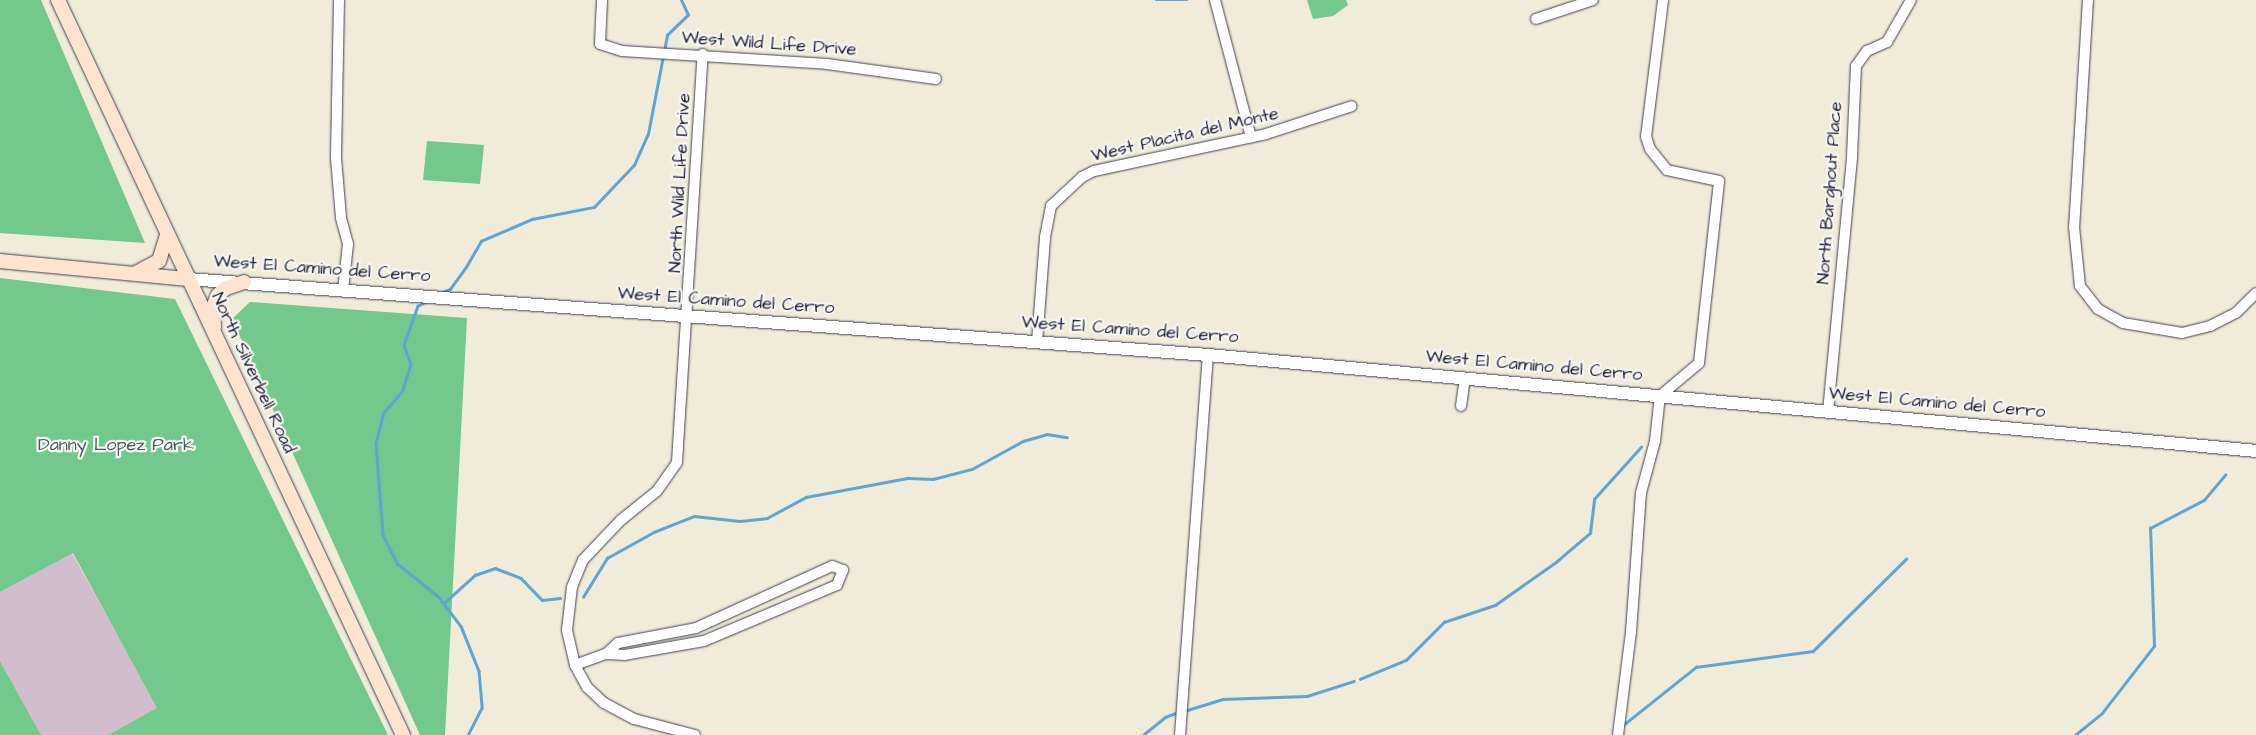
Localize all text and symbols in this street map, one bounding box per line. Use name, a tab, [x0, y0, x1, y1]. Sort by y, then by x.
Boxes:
street label: West Wild Life Drive	[681, 27, 857, 61]
street label: North Wild Life Drive	[665, 93, 695, 273]
street label: North Barghout Place	[1813, 101, 1847, 285]
street label: West Placita del Monte	[1089, 103, 1281, 167]
street label: West El Camino del Cerro	[213, 251, 431, 287]
street label: West El Camino del Cerro	[617, 283, 835, 319]
street label: North Silverbell Road	[206, 289, 300, 457]
street label: West El Camino del Cerro	[1021, 312, 1239, 348]
street label: West El Camino del Cerro	[1425, 346, 1643, 386]
street label: West El Camino del Cerro	[1828, 383, 2046, 423]
park label: Danny Lopez Park	[38, 434, 194, 456]

